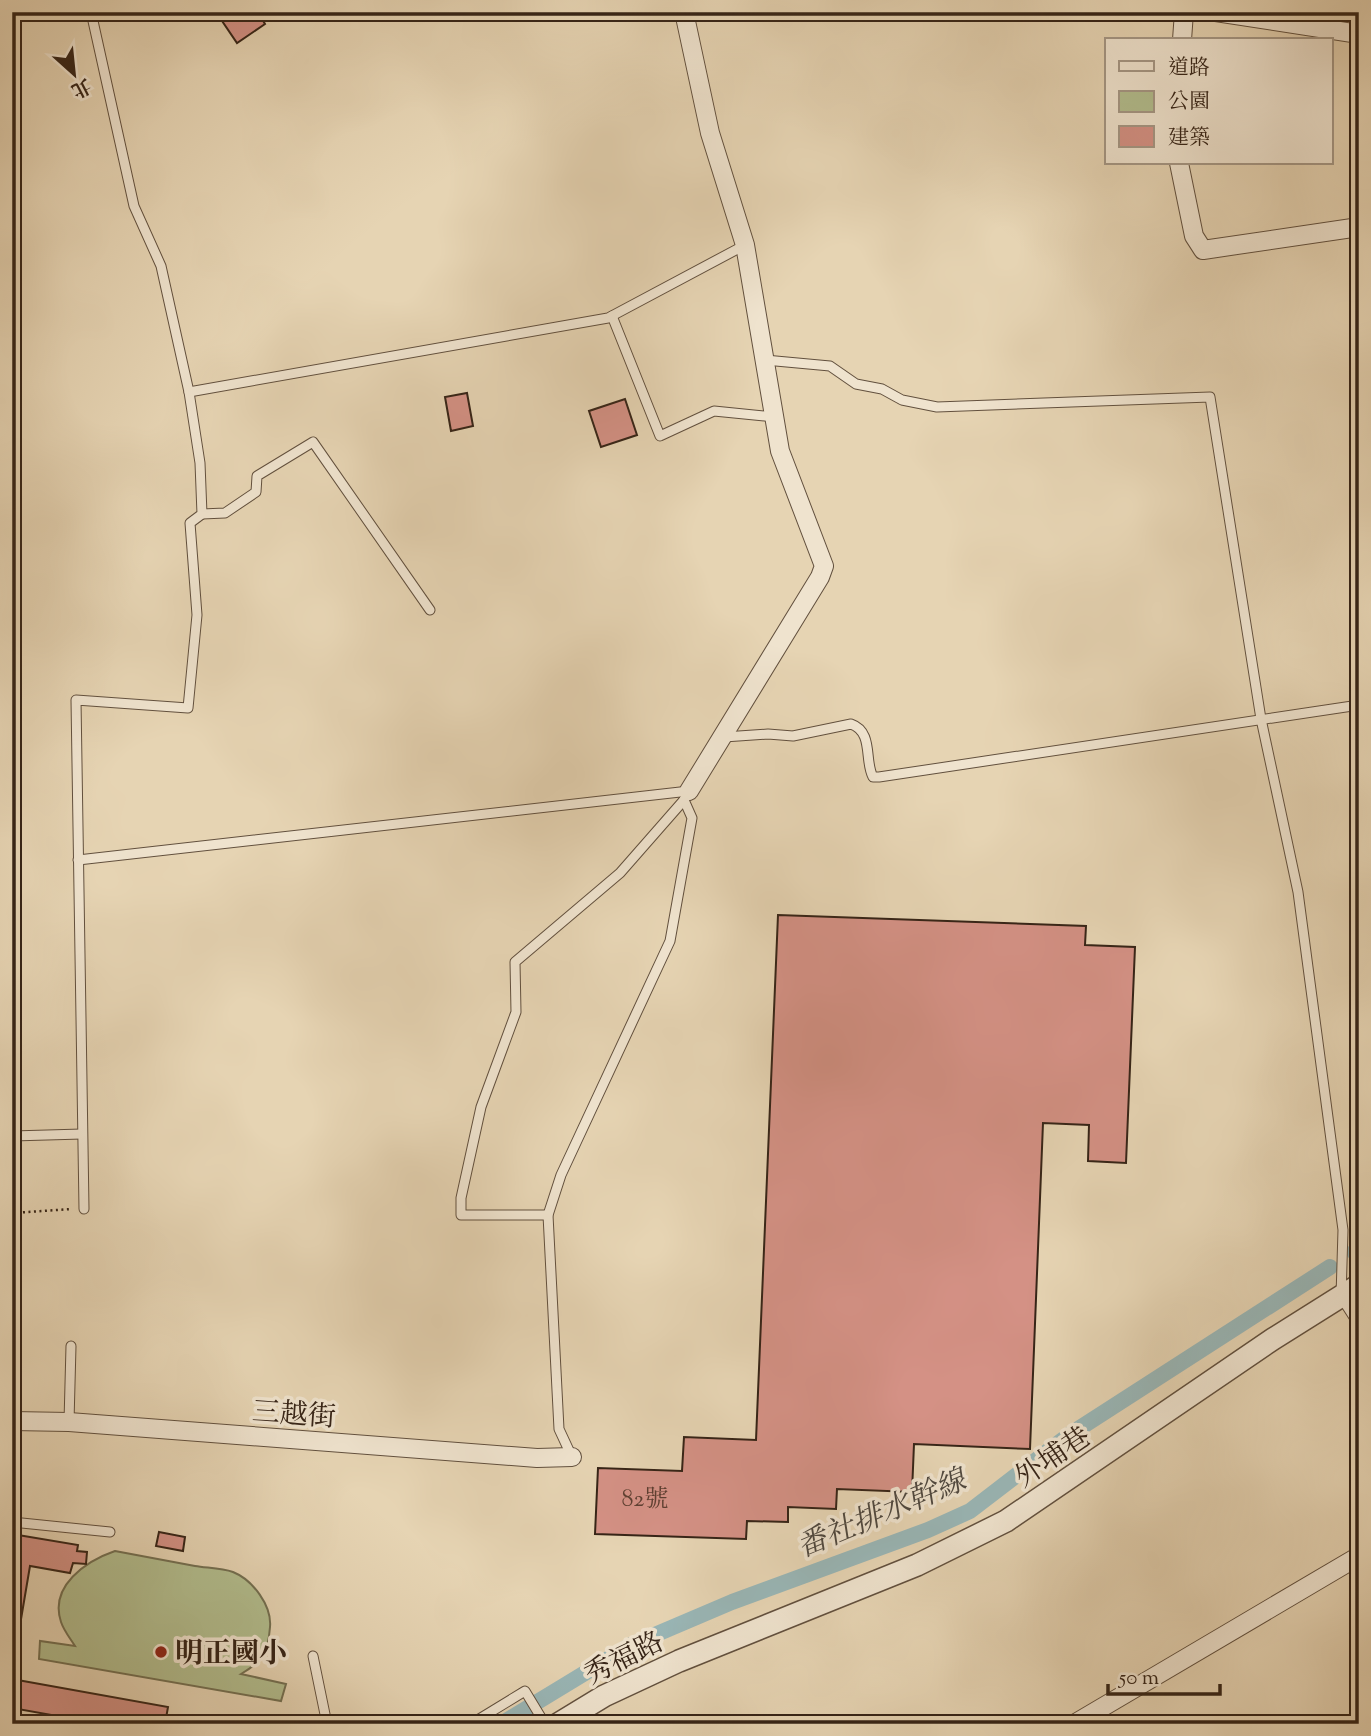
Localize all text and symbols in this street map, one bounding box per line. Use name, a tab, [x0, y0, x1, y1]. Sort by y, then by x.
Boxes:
north arrow	[38, 38, 108, 108]
legend	[1105, 38, 1332, 164]
text: 道路	[1168, 54, 1210, 84]
text: 北	[66, 71, 95, 103]
text: 公園	[1168, 88, 1210, 118]
text: 建築	[1168, 124, 1210, 154]
street label: 三越街	[250, 1393, 337, 1439]
street label: 外埔巷	[1008, 1418, 1100, 1499]
water label: 番社排水幹線	[791, 1459, 976, 1570]
house number: 82號	[622, 1483, 669, 1517]
street label: 秀福路	[578, 1623, 671, 1696]
place label: 明正國小	[175, 1635, 287, 1675]
marker: 明正國小	[153, 1644, 169, 1660]
scale bar	[1108, 1652, 1220, 1696]
text: 50 m	[1118, 1664, 1159, 1694]

